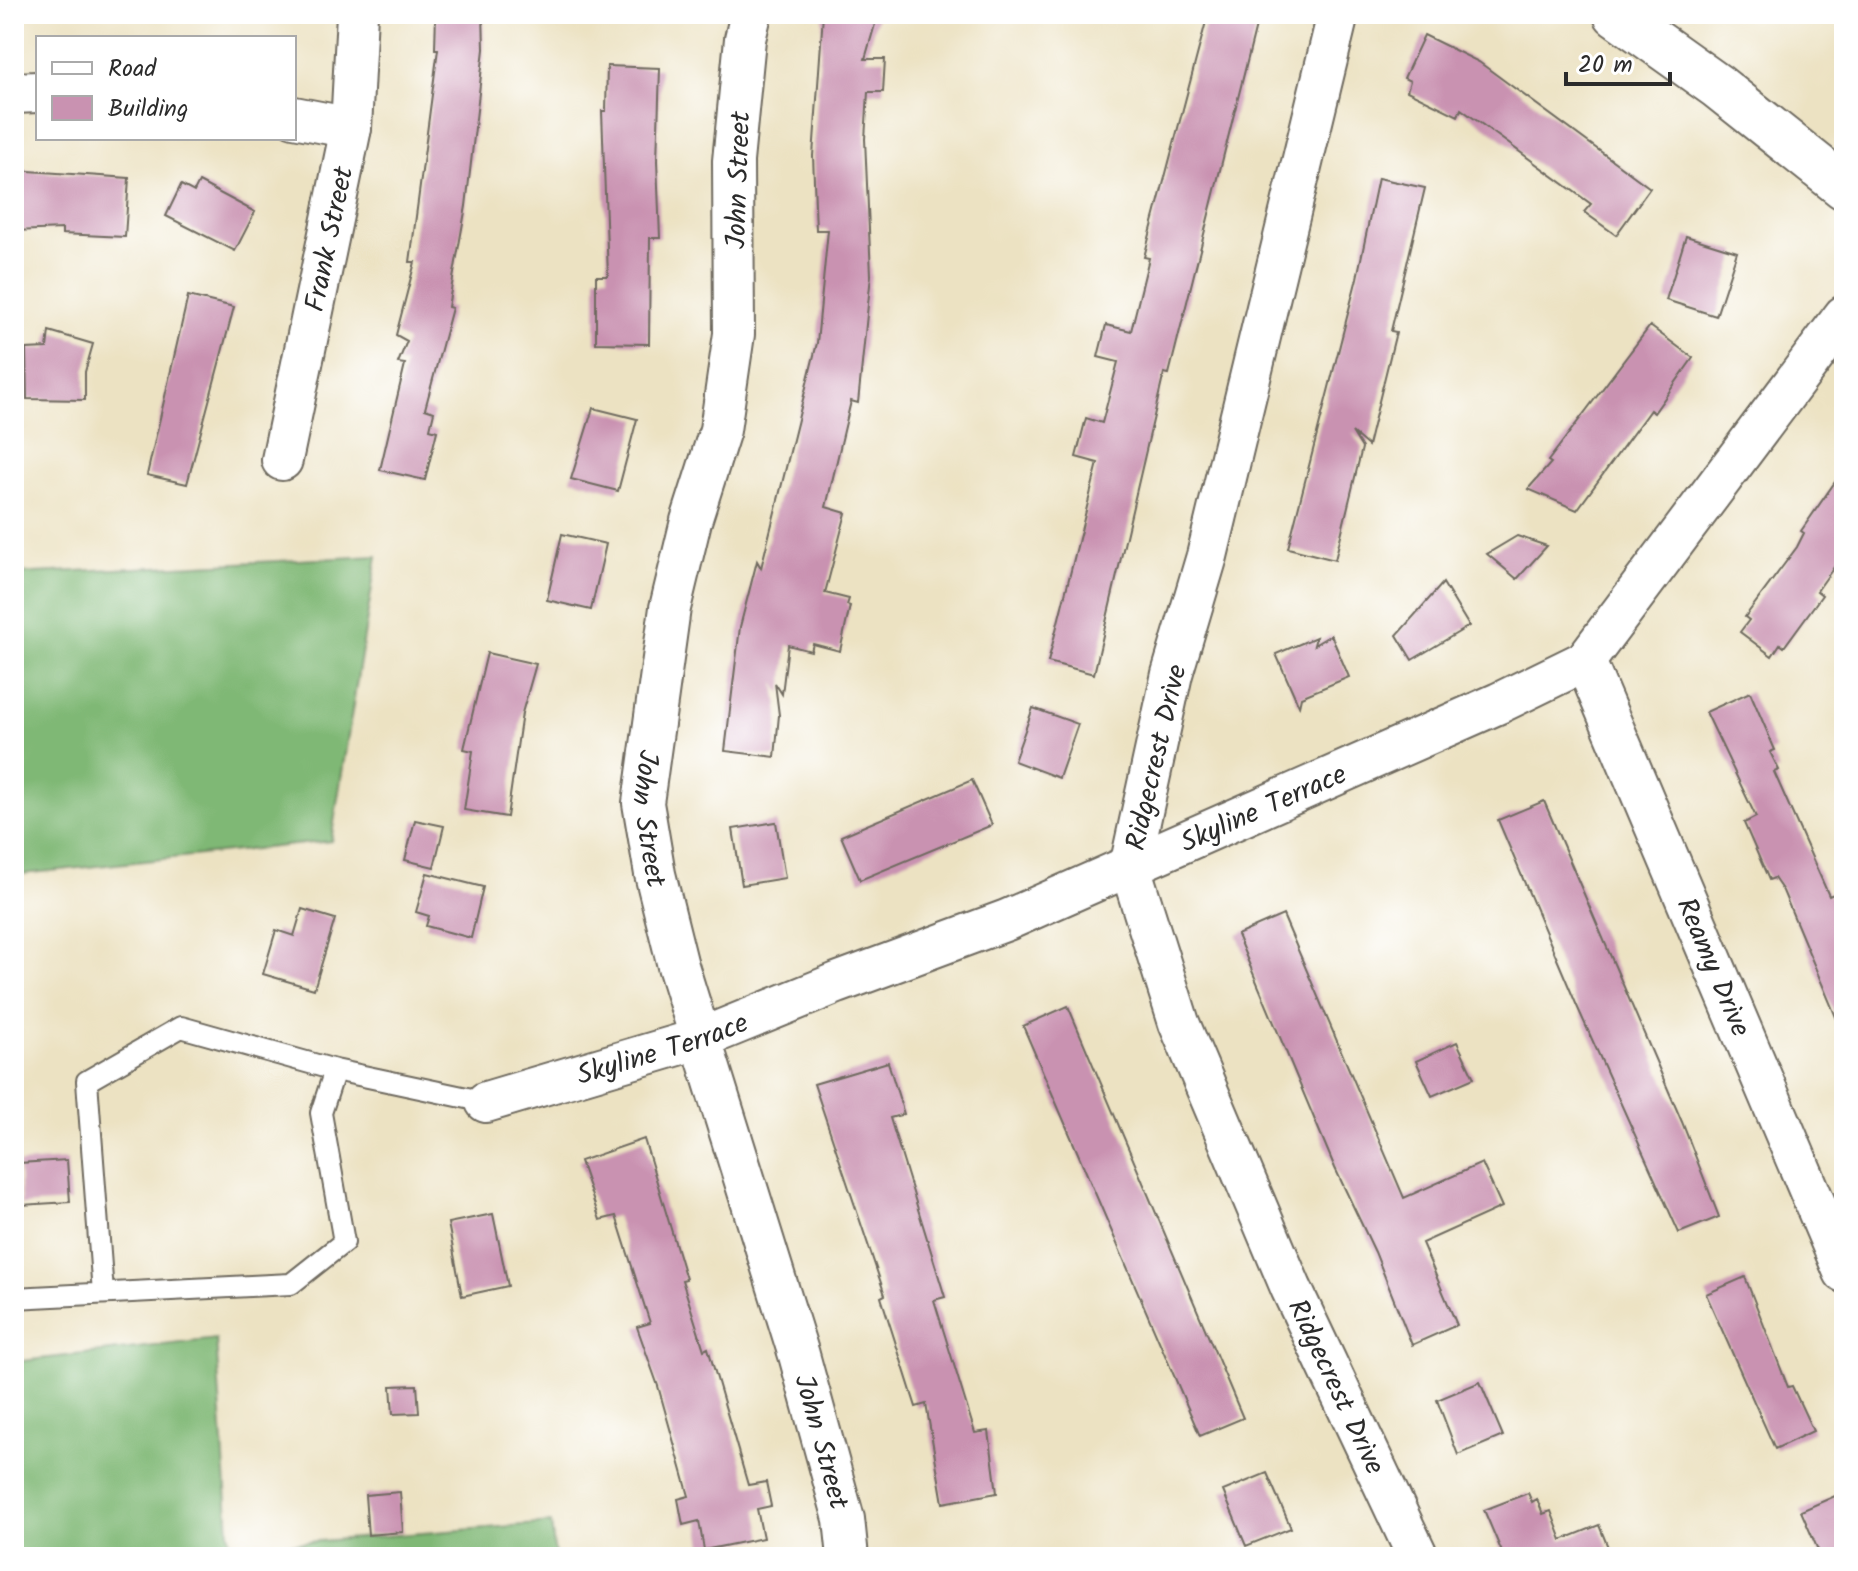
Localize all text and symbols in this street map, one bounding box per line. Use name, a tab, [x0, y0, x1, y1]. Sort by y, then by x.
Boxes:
legend	[36, 36, 296, 140]
scale bar	[1566, 36, 1670, 86]
text: 20 m	[1578, 46, 1633, 85]
text: Road	[108, 50, 157, 89]
text: Building	[108, 90, 188, 129]
street label: John Street	[715, 109, 764, 250]
street label: Frank Street	[293, 161, 368, 316]
street label: Ridgecrest Drive	[1114, 660, 1201, 855]
street label: John Street	[618, 747, 678, 894]
street label: Skyline Terrace	[1173, 753, 1355, 866]
street label: Reamy Drive	[1663, 891, 1762, 1045]
street label: Skyline Terrace	[571, 1001, 756, 1099]
street label: Ridgecrest Drive	[1274, 1292, 1396, 1483]
street label: John Street	[780, 1370, 861, 1516]

